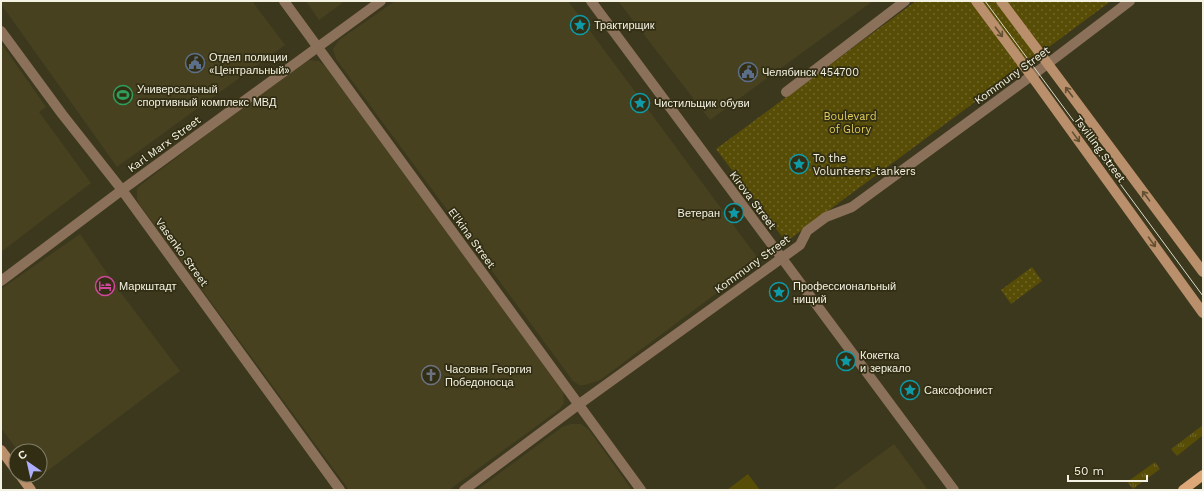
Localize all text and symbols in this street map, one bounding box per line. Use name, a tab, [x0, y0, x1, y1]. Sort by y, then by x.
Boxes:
place icon: Трактирщик	[569, 14, 591, 36]
place label: Трактирщик	[594, 19, 655, 32]
one-way arrow	[995, 27, 1003, 38]
street label: Kommuny Street	[972, 43, 1053, 107]
place label: Отдел полиции «Центральный»	[209, 51, 290, 77]
public building icon: Отдел полиции «Центральный»	[184, 52, 206, 74]
public building icon: Челябинск 454700	[737, 61, 759, 83]
place label: Челябинск 454700	[762, 66, 859, 79]
place label: Универсальный спортивный комплекс МВД	[137, 83, 277, 109]
sports icon: Универсальный спортивный комплекс МВД	[112, 84, 134, 106]
one-way arrow	[1064, 87, 1073, 98]
place icon: Чистильщик обуви	[629, 92, 651, 114]
place label: Чистильщик обуви	[654, 97, 750, 110]
park label: Boulevard of Glory	[823, 110, 877, 136]
street label: Karl Marx Street	[125, 113, 204, 175]
street label: Tsvilling Street	[1071, 113, 1128, 185]
one-way arrow	[1072, 131, 1080, 142]
place label: To the Volunteers-tankers	[813, 152, 916, 178]
place icon: To the Volunteers-tankers	[788, 153, 810, 175]
street label: Kirova Street	[727, 169, 779, 232]
one-way arrow	[1142, 191, 1150, 202]
place icon: Ветеран	[723, 202, 745, 224]
street label: El'kina Street	[445, 206, 498, 271]
place label: Ветеран	[678, 207, 720, 220]
street label: Vasenko Street	[152, 216, 211, 289]
street label: Kommuny Street	[712, 232, 793, 296]
one-way arrow	[1148, 237, 1156, 248]
hotel icon: Маркштадт	[94, 275, 116, 297]
place label: Маркштадт	[119, 280, 177, 293]
place label: Профессиональный нищий	[793, 280, 896, 306]
place icon: Профессиональный нищий	[768, 281, 790, 303]
place label: Кокетка и зеркало	[860, 349, 911, 375]
place icon: Кокетка и зеркало	[835, 350, 857, 372]
place label: Часовня Георгия Победоносца	[445, 363, 532, 389]
church icon: Часовня Георгия Победоносца	[420, 364, 442, 386]
place icon: Саксофонист	[899, 379, 921, 401]
place label: Саксофонист	[924, 384, 993, 397]
north arrow	[8, 443, 48, 483]
text: С	[16, 447, 30, 463]
scale bar	[1068, 457, 1147, 483]
text: 50 m	[1074, 464, 1104, 478]

